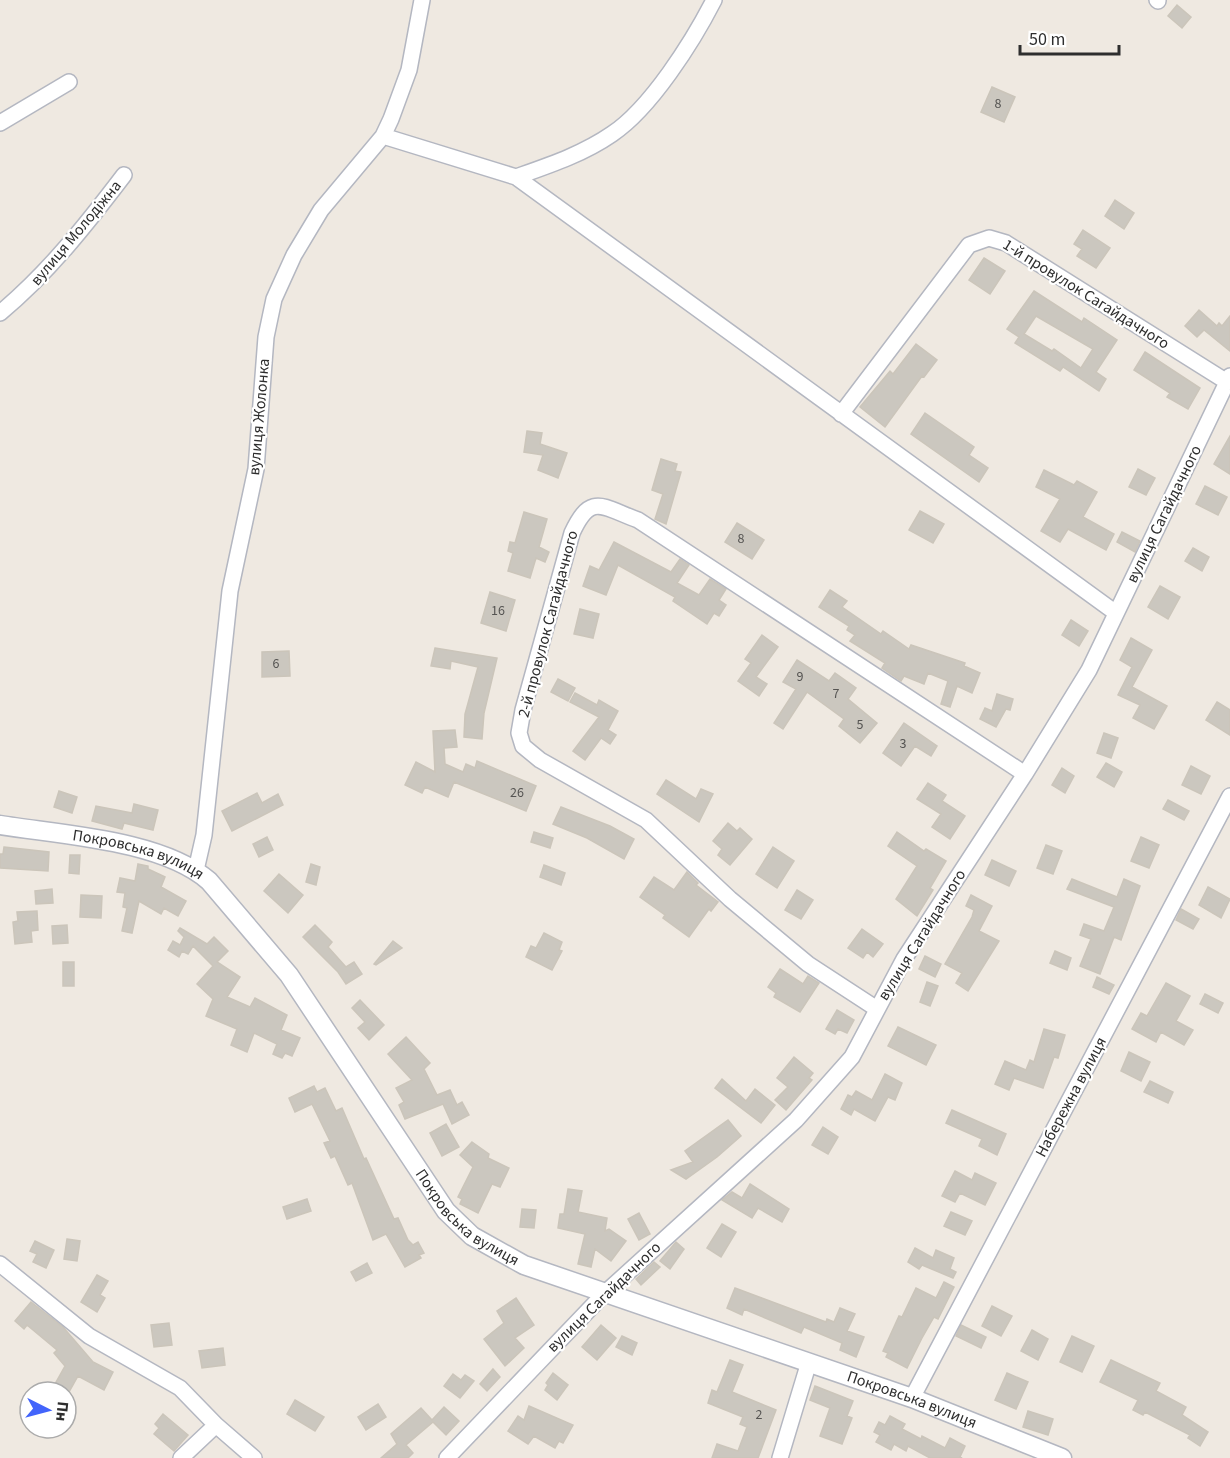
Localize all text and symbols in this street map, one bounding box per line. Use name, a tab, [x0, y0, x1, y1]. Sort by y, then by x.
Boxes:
scale bar	[1020, 18, 1119, 56]
text: 50 m	[1029, 27, 1065, 52]
house number: 8	[995, 94, 1002, 114]
street label: вулиця Молодіжна	[25, 176, 127, 290]
street label: 1-й провулок Сагайдачного	[998, 234, 1174, 354]
street label: вулиця Жолонка	[243, 358, 275, 476]
street label: вулиця Сагайдачного	[1121, 441, 1207, 587]
street label: 2-й провулок Сагайдачного	[512, 528, 584, 720]
house number: 8	[738, 529, 745, 549]
house number: 16	[491, 601, 505, 621]
house number: 6	[273, 654, 280, 674]
house number: 9	[797, 667, 804, 687]
house number: 7	[833, 684, 840, 704]
house number: 5	[857, 715, 864, 735]
house number: 3	[900, 734, 907, 754]
house number: 26	[510, 783, 524, 803]
street label: Покровська вулиця	[71, 824, 209, 885]
street label: вулиця Сагайдачного	[873, 865, 971, 1005]
street label: Набережна вулиця	[1030, 1033, 1112, 1161]
street label: Покровська вулиця	[410, 1165, 523, 1271]
street label: вулиця Сагайдачного	[542, 1237, 666, 1357]
street label: Покровська вулиця	[844, 1365, 980, 1434]
north arrow	[18, 1380, 78, 1440]
text: Пн	[50, 1400, 74, 1423]
house number: 2	[756, 1405, 763, 1425]

